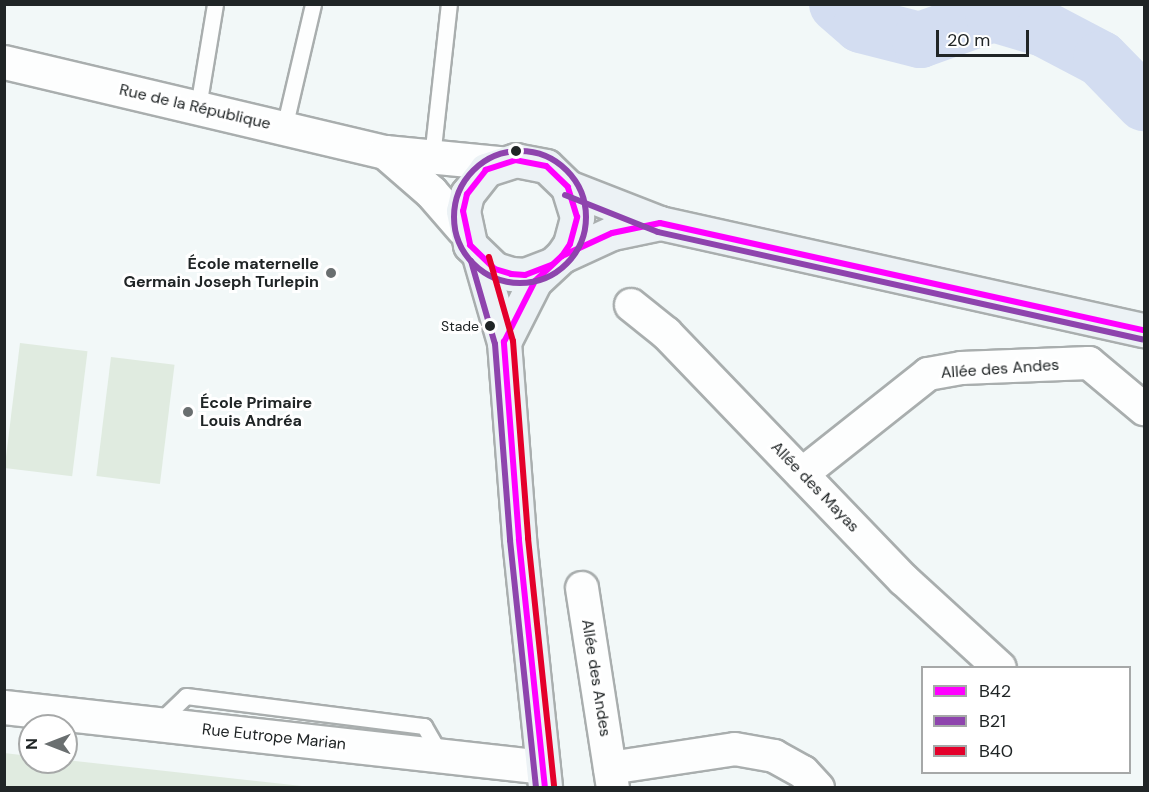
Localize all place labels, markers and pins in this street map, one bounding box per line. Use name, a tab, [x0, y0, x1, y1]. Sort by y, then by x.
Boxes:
unlabelled marker	[510, 145, 522, 157]
place label: École maternelle Germain Joseph Turlepin	[123, 254, 319, 292]
marker: École maternelle Germain Joseph Turlepin	[324, 266, 338, 280]
place label: Stade	[441, 318, 479, 334]
marker: Stade	[484, 320, 496, 332]
place label: École Primaire Louis Andréa	[200, 393, 312, 431]
marker: École Primaire Louis Andréa	[181, 405, 195, 419]

